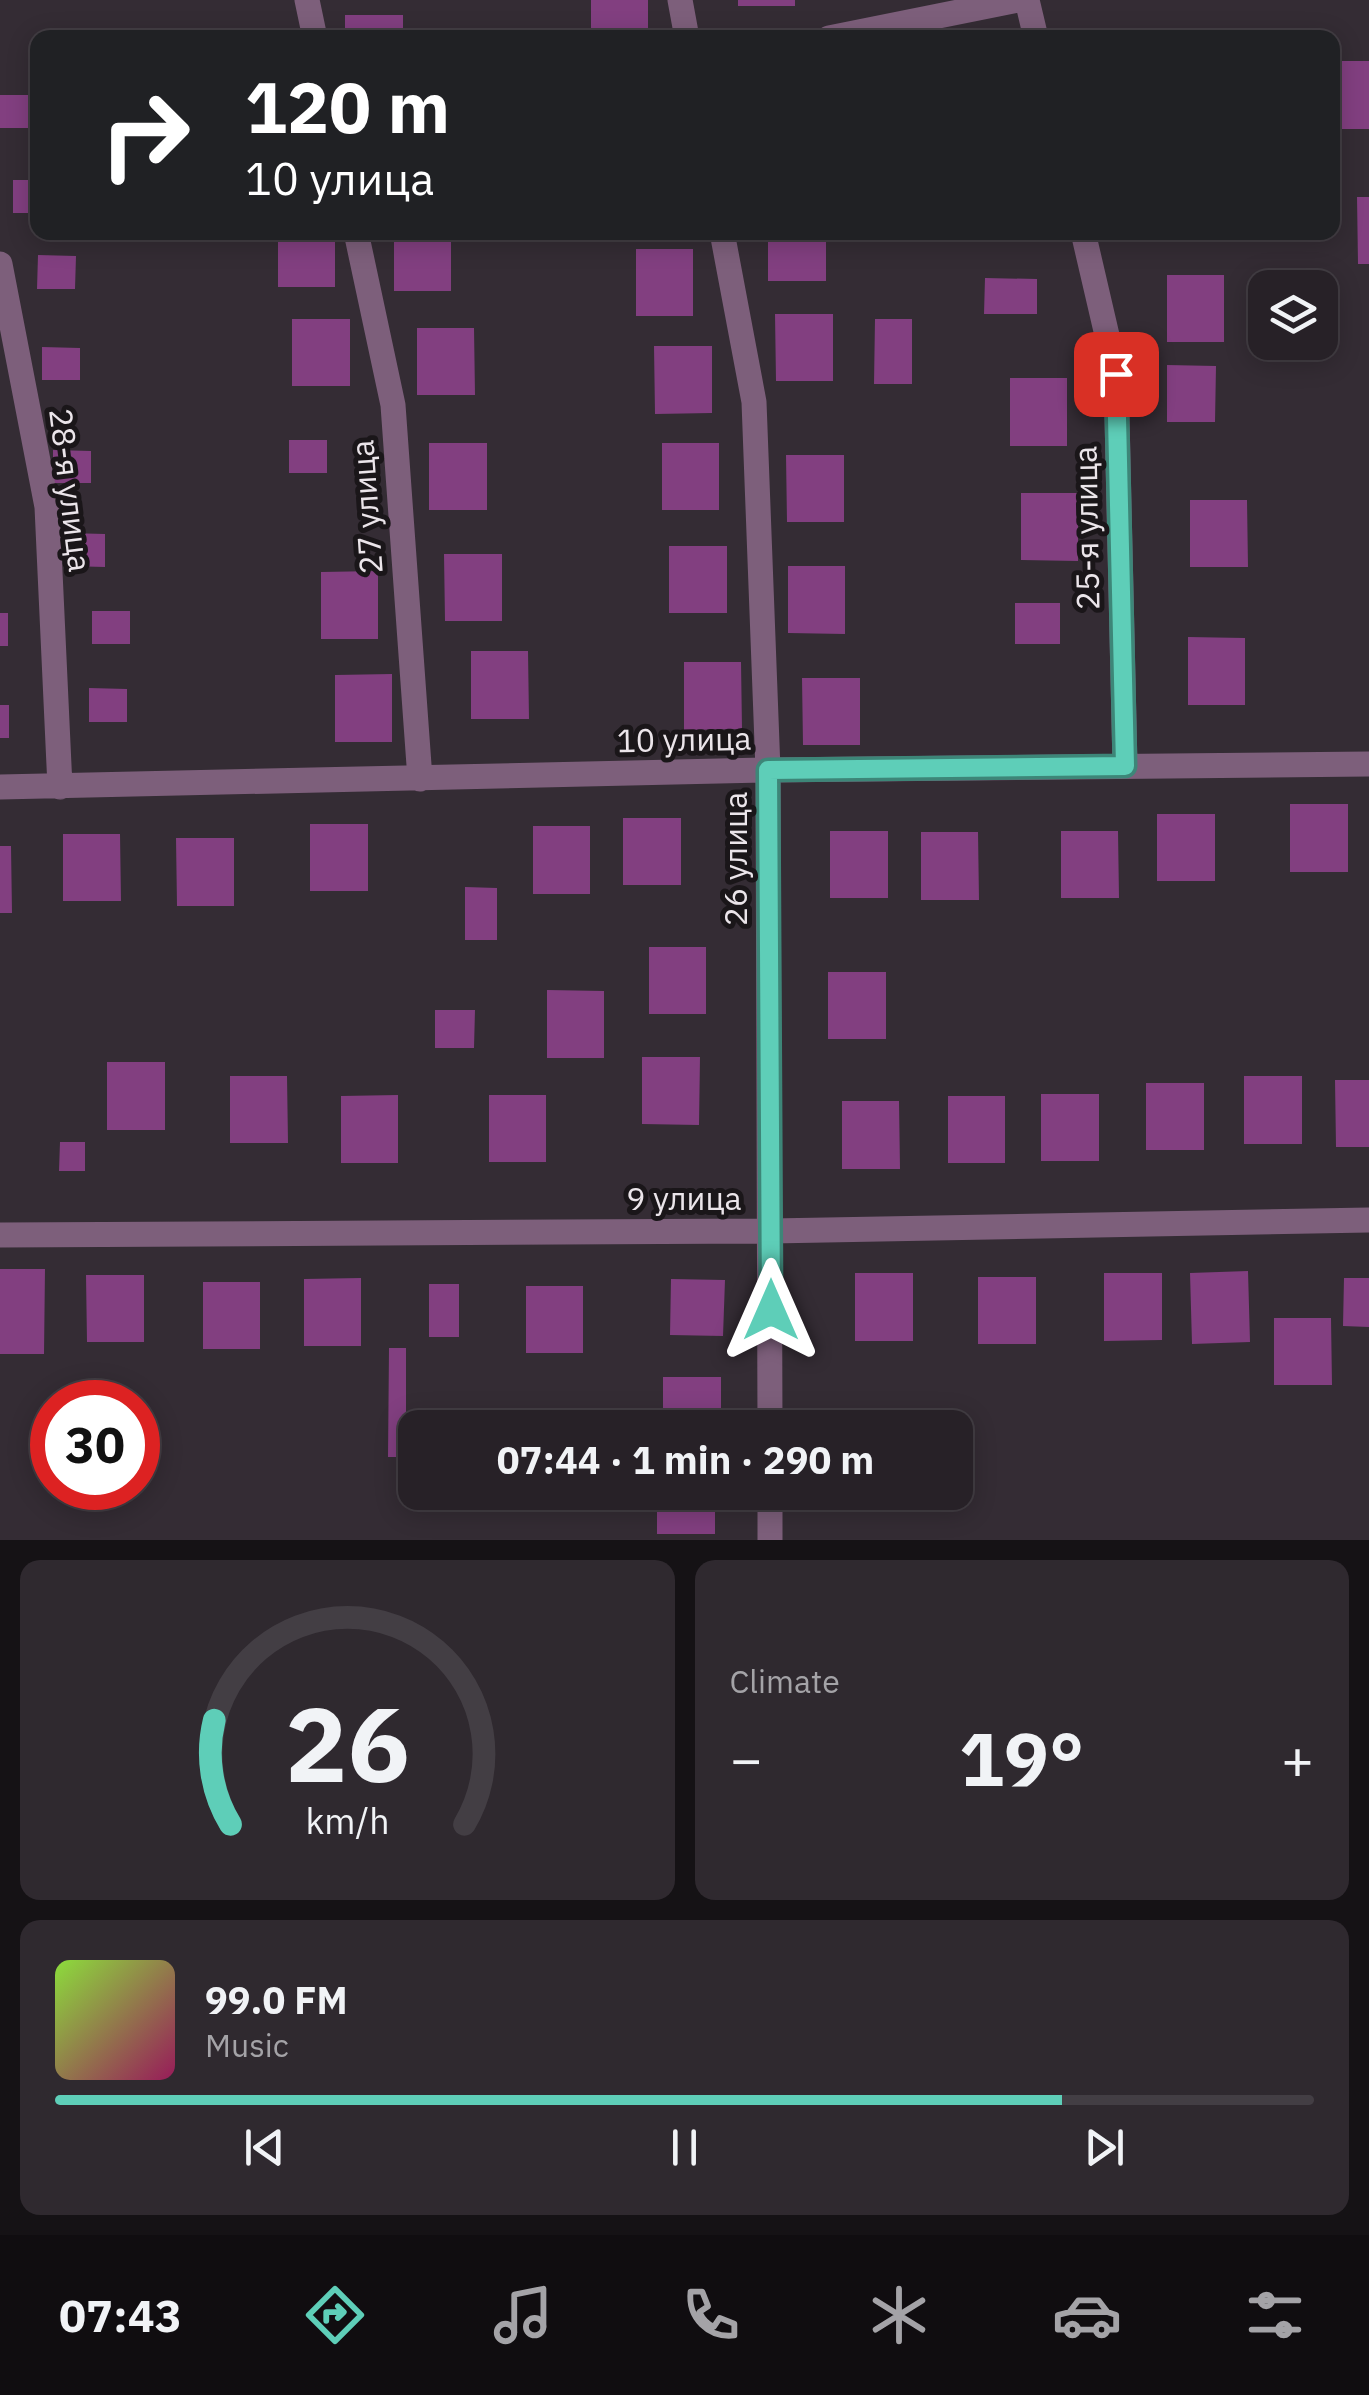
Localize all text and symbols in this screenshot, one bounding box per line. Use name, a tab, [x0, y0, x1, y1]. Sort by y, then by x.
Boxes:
text: 120 m	[245, 61, 450, 152]
icon: right	[80, 70, 210, 200]
text: 10 улица	[245, 149, 434, 207]
map controls	[1248, 270, 1338, 360]
button: layers	[1248, 270, 1338, 360]
pin	[1074, 332, 1159, 417]
icon: arrive	[1089, 347, 1144, 402]
street label: 28-я улица	[40, 406, 102, 574]
street label: 27 улица	[340, 438, 392, 576]
street label: 25-я улица	[1064, 445, 1108, 611]
street label: 10 улица	[616, 717, 752, 761]
street label: 26 улица	[714, 792, 756, 926]
street label: 9 улица	[626, 1177, 742, 1219]
position arrow	[719, 1258, 823, 1362]
speed limit sign: 30	[30, 1380, 160, 1510]
text: 07:44 · 1 min · 290 m	[497, 1435, 874, 1484]
text: Climate	[730, 1660, 840, 1702]
text: 26	[285, 1675, 410, 1811]
text: 19°	[959, 1709, 1084, 1807]
text: −	[730, 1723, 763, 1794]
text: +	[1281, 1723, 1314, 1794]
text: km/h	[305, 1797, 389, 1844]
text: 99.0 FM	[205, 1975, 348, 2024]
text: Music	[205, 2024, 289, 2066]
icon: previous	[237, 2120, 292, 2175]
icon: pause	[657, 2120, 712, 2175]
icon: next	[1077, 2120, 1132, 2175]
icon: directions	[300, 2280, 370, 2350]
icon: music	[488, 2280, 558, 2350]
icon: phone	[676, 2280, 746, 2350]
icon: climate	[864, 2280, 934, 2350]
icon: car	[1052, 2280, 1122, 2350]
icon: filters	[1240, 2280, 1310, 2350]
text: 07:43	[59, 2286, 182, 2344]

